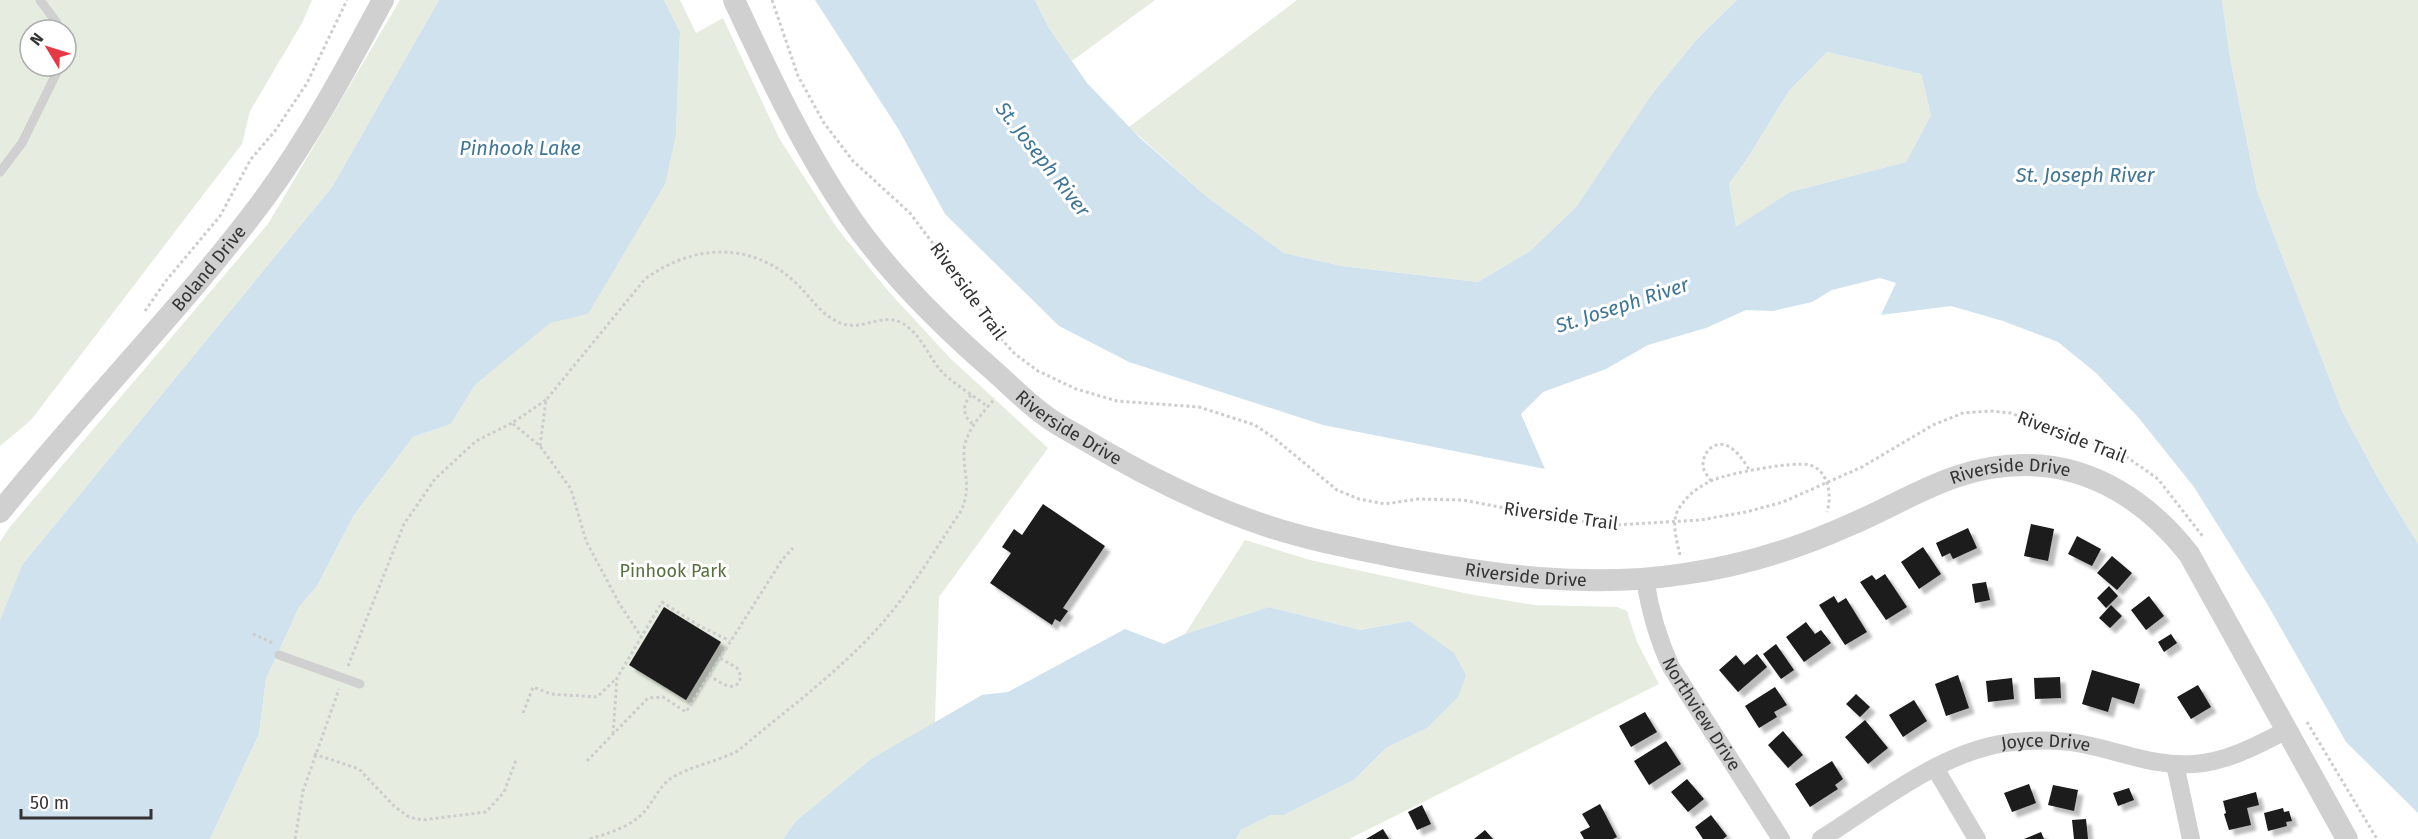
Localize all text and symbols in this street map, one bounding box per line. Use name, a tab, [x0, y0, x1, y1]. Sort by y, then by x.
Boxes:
north arrow	[18, 18, 78, 78]
text: N	[26, 29, 47, 49]
water label: St. Joseph River	[990, 96, 1096, 222]
water label: Pinhook Lake	[459, 136, 581, 160]
water label: St. Joseph River	[2015, 163, 2156, 187]
street label: Boland Drive	[167, 221, 251, 316]
street label: Riverside Trail	[925, 238, 1011, 344]
water label: St. Joseph River	[1551, 272, 1693, 338]
street label: Riverside Drive	[1011, 385, 1126, 470]
street label: Riverside Trail	[2014, 406, 2130, 468]
street label: Riverside Drive	[1947, 454, 2073, 489]
street label: Riverside Trail	[1502, 497, 1620, 535]
street label: Riverside Drive	[1463, 558, 1587, 591]
park label: Pinhook Park	[619, 560, 727, 582]
street label: Northview Drive	[1657, 654, 1746, 775]
street label: Joyce Drive	[1999, 730, 2093, 756]
scale bar	[21, 782, 152, 820]
text: 50 m	[30, 792, 69, 814]

